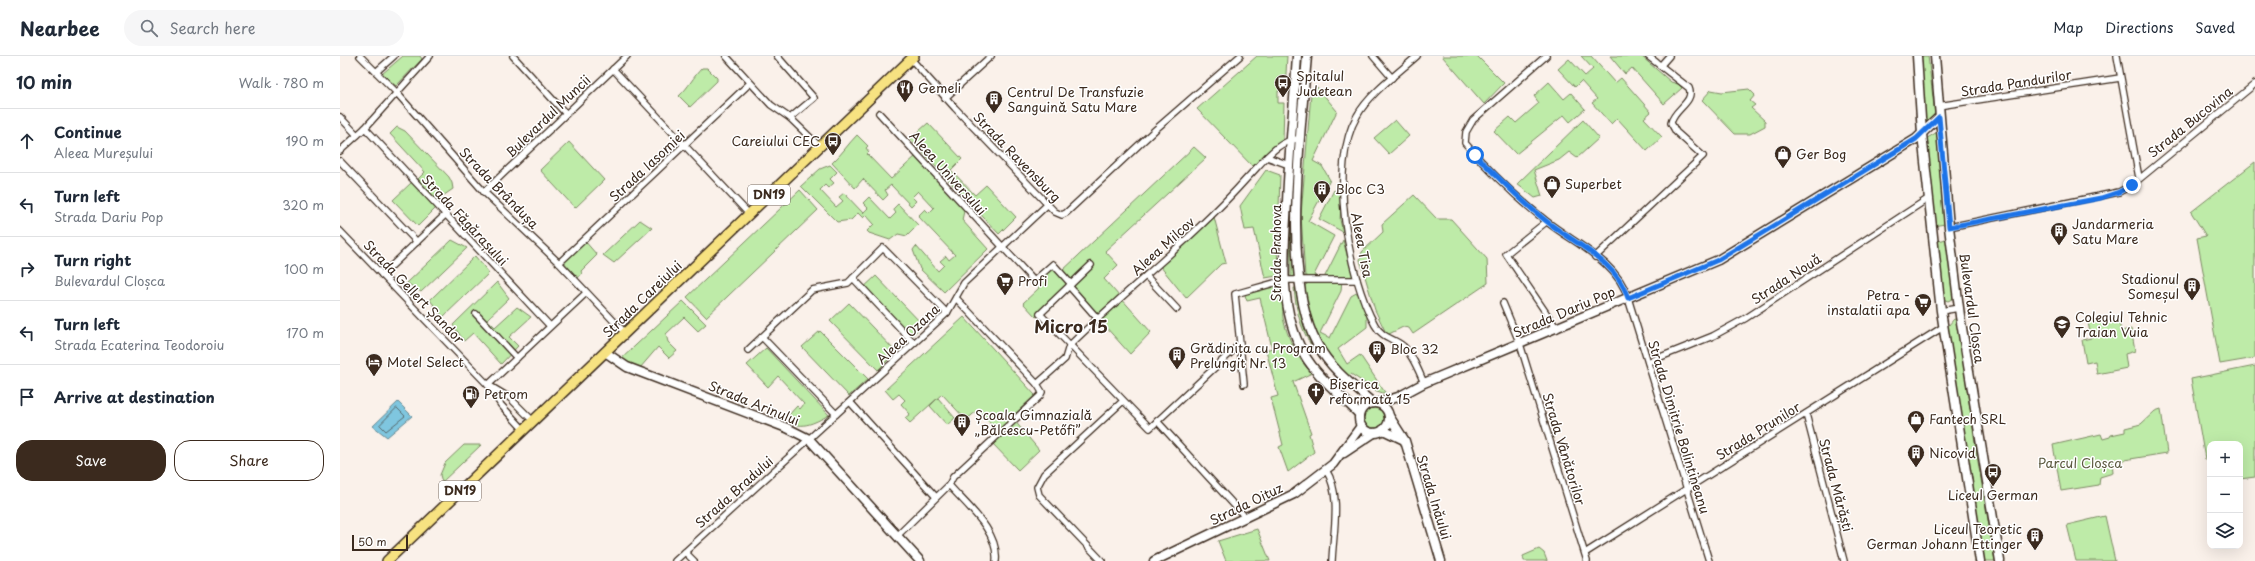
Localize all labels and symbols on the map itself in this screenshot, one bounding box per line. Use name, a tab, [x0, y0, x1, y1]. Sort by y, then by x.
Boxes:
street label: Strada Pandurilor	[1959, 64, 2074, 101]
place label: Spitalul Judetean	[1296, 66, 1352, 100]
street label: Bulevardul Muncii	[501, 70, 594, 161]
bus stop icon: Spitalul Judetean	[1273, 73, 1293, 98]
restaurant icon: Gemeli	[895, 78, 915, 103]
place label: Gemeli	[918, 78, 961, 97]
street label: Strada Bucovina	[2143, 81, 2237, 162]
place label: Centrul De Transfuzie Sanguină Satu Mare	[1007, 82, 1144, 116]
building icon: Centrul De Transfuzie Sanguină Satu Mare	[984, 89, 1004, 114]
street label: Strada Ravensburg	[969, 107, 1065, 206]
street label: Strada Iasomiei	[605, 126, 689, 206]
street label: Aleea Universului	[905, 126, 991, 219]
place label: Careiului CEC	[732, 131, 820, 150]
bus stop icon: Careiului CEC	[823, 131, 843, 156]
street label: Strada Brândușa	[455, 143, 544, 233]
shop icon: Ger Bog	[1773, 144, 1793, 169]
place label: Ger Bog	[1796, 144, 1846, 163]
route start	[1466, 146, 1484, 164]
street label: Strada Făgărașului	[418, 170, 513, 270]
shop icon: Superbet	[1542, 174, 1562, 199]
place label: Superbet	[1565, 174, 1622, 193]
route end	[2123, 176, 2141, 194]
building icon: Bloc C3	[1312, 179, 1332, 204]
place label: Bloc C3	[1335, 179, 1385, 198]
road number: DN19	[748, 185, 790, 205]
street label: Strada Prahova	[1266, 204, 1285, 302]
street label: Aleea Tisa	[1347, 211, 1378, 280]
street label: Aleea Milcov	[1127, 212, 1199, 279]
place label: Jandarmeria Satu Mare	[2072, 214, 2155, 248]
building icon: Jandarmeria Satu Mare	[2049, 221, 2069, 246]
street label: Strada Gellert Șandor	[360, 235, 470, 348]
street label: Strada Nouă	[1747, 248, 1825, 308]
street label: Bulevardul Cloșca	[1955, 252, 1990, 365]
street label: Strada Careiului	[598, 256, 686, 341]
place label: Stadionul Someșul	[2121, 269, 2179, 303]
supermarket icon: Profi	[995, 271, 1015, 296]
place label: Profi	[1018, 271, 1047, 290]
building icon: Stadionul Someșul	[2182, 276, 2202, 301]
street label: Strada Dariu Pop	[1510, 281, 1618, 342]
place label: Petra - instalatii apa	[1827, 285, 1911, 319]
supermarket icon: Petra - instalatii apa	[1913, 292, 1933, 317]
street label: Aleea Ozana	[872, 299, 944, 368]
place label: Colegiul Tehnic Traian Vuia	[2075, 307, 2167, 341]
district label: Micro 15	[1034, 313, 1108, 339]
school or university icon: Colegiul Tehnic Traian Vuia	[2052, 314, 2072, 339]
place label: Grădinița cu Program Prelungit Nr. 13	[1190, 338, 1326, 372]
street label: Strada Dimitrie Bolintineanu	[1644, 338, 1715, 516]
building icon: Bloc 32	[1367, 339, 1387, 364]
place label: Bloc 32	[1390, 339, 1439, 358]
building icon: Grădinița cu Program Prelungit Nr. 13	[1167, 345, 1187, 370]
hotel icon: Motel Select	[364, 352, 384, 377]
place label: Motel Select	[387, 352, 464, 371]
place label: Biserica reformată 15	[1329, 374, 1410, 408]
street label: Strada Arinului	[706, 376, 803, 429]
church icon: Biserica reformată 15	[1306, 381, 1326, 406]
fuel station icon: Petrom	[461, 384, 481, 409]
place label: Petrom	[484, 384, 528, 403]
street label: Strada Vânătorilor	[1538, 390, 1591, 508]
street label: Strada Prunilor	[1712, 396, 1805, 464]
place label: Școala Gimnazială „Bălcescu-Petőfi”	[975, 405, 1093, 439]
shop icon: Fantech SRL	[1906, 409, 1926, 434]
place label: Fantech SRL	[1929, 409, 2006, 428]
building icon: Școala Gimnazială „Bălcescu-Petőfi”	[952, 412, 972, 437]
street label: Strada Mărăști	[1815, 436, 1858, 534]
building icon: Nicovid	[1906, 443, 1926, 468]
place label: Nicovid	[1929, 443, 1976, 462]
street label: Strada Bradului	[690, 451, 777, 532]
street label: Strada Inăului	[1413, 452, 1456, 542]
park label: Parcul Cloșca	[2038, 453, 2123, 472]
bus stop icon: Liceul German	[1983, 462, 2003, 487]
street label: Strada Oituz	[1206, 478, 1285, 529]
road number: DN19	[439, 481, 481, 501]
place label: Liceul German	[1948, 485, 2038, 504]
place label: Liceul Teoretic German Johann Ettinger	[1866, 519, 2023, 553]
building icon: Liceul Teoretic German Johann Ettinger	[2025, 526, 2045, 551]
scale bar	[352, 533, 408, 552]

